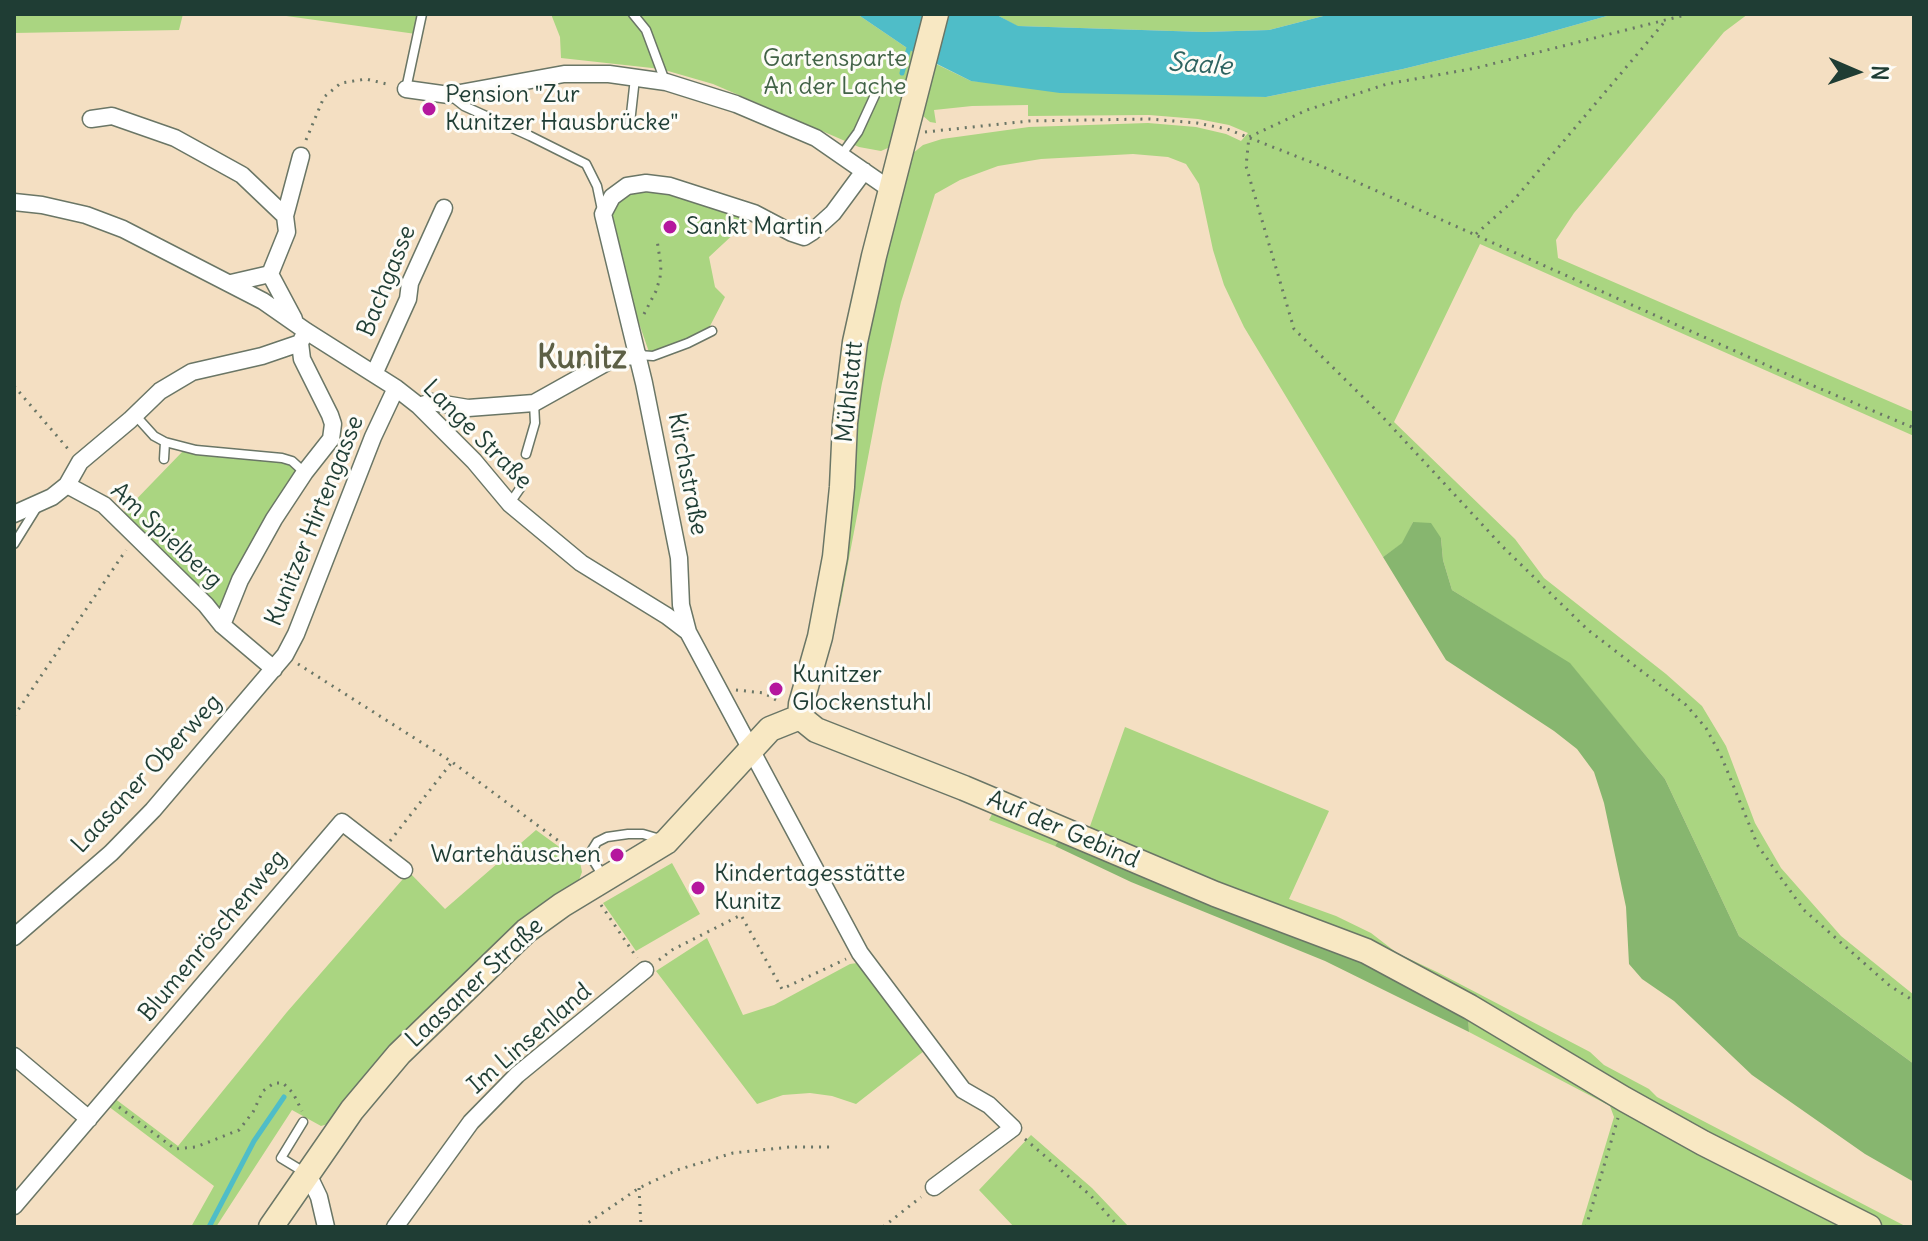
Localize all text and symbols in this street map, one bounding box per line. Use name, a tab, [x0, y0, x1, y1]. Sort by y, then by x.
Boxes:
north arrow	[1816, 32, 1896, 112]
park label: Gartensparte An der Lache	[763, 45, 907, 101]
water label: Saale	[1167, 47, 1233, 83]
text: N	[1866, 65, 1894, 81]
place label: Pension "Zur Kunitzer Hausbrücke"	[445, 81, 679, 137]
marker: Pension "Zur Kunitzer Hausbrücke"	[420, 100, 438, 118]
place label: Sankt Martin	[686, 213, 823, 241]
marker: Sankt Martin	[661, 218, 679, 236]
street label: Bachgasse	[352, 221, 422, 341]
district label: Kunitz	[537, 340, 627, 378]
street label: Mühlstatt	[830, 340, 870, 444]
street label: Lange Straße	[416, 374, 538, 496]
street label: Kirchstraße	[661, 410, 713, 538]
street label: Kunitzer Hirtengasse	[260, 412, 370, 630]
street label: Am Spielberg	[104, 477, 228, 595]
place label: Kunitzer Glockenstuhl	[792, 661, 932, 717]
marker: Kunitzer Glockenstuhl	[767, 680, 785, 698]
street label: Laasaner Oberweg	[66, 689, 228, 859]
street label: Auf der Gebind	[983, 785, 1143, 875]
place label: Wartehäuschen	[430, 841, 601, 869]
street label: Blumenröschenweg	[133, 844, 293, 1028]
marker: Wartehäuschen	[608, 846, 626, 864]
place label: Kindertagesstätte Kunitz	[714, 860, 905, 916]
marker: Kindertagesstätte Kunitz	[689, 879, 707, 897]
street label: Laasaner Straße	[400, 912, 550, 1054]
street label: Im Linsenland	[462, 978, 598, 1100]

